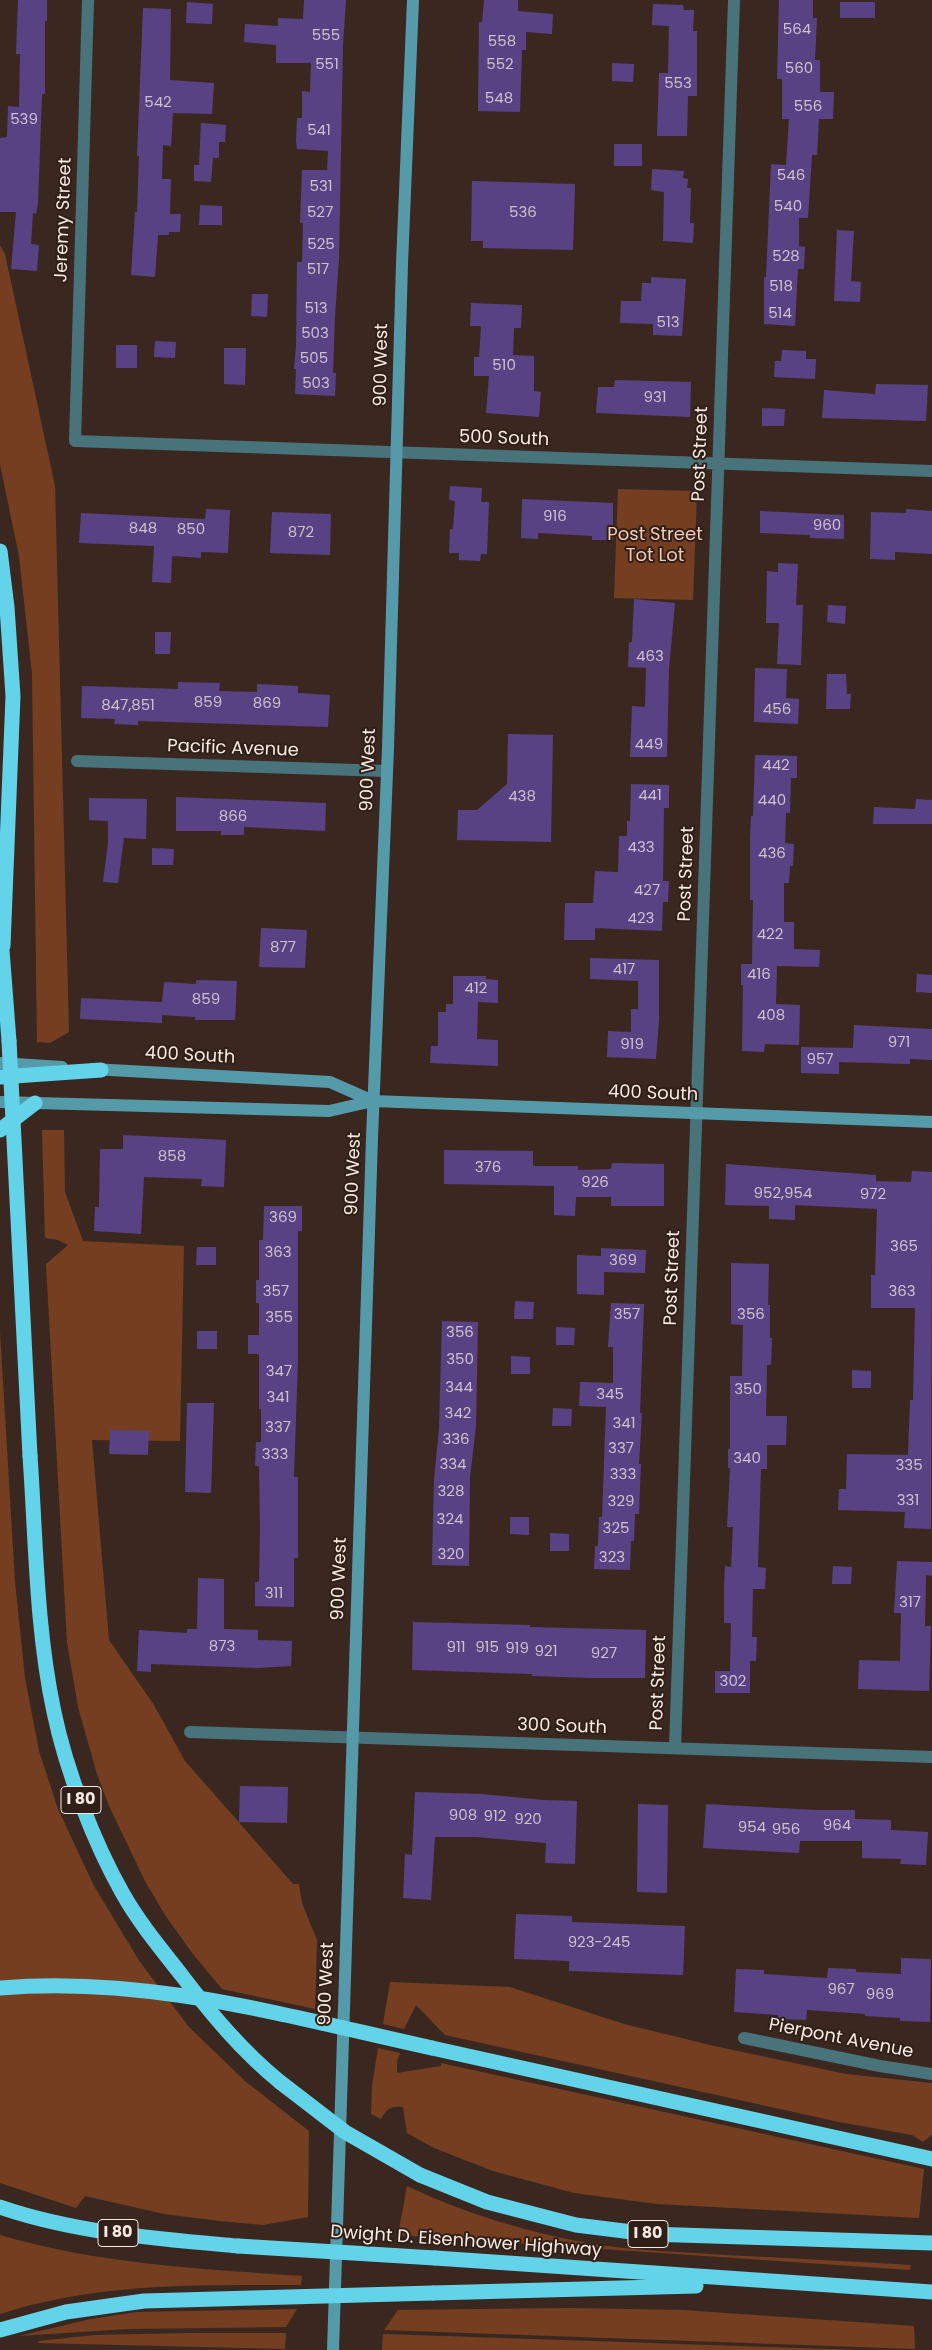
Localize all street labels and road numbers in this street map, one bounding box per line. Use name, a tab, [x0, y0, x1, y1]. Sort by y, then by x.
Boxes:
street label: Jeremy Street	[51, 157, 77, 283]
street label: 900 West	[370, 323, 394, 407]
street label: Post Street	[689, 406, 713, 502]
street label: 500 South	[458, 427, 550, 451]
street label: 900 West	[357, 728, 381, 812]
street label: Pacific Avenue	[167, 736, 299, 762]
street label: Post Street	[675, 826, 699, 922]
street label: 400 South	[144, 1043, 236, 1069]
street label: 400 South	[607, 1082, 699, 1106]
street label: 900 West	[342, 1132, 366, 1216]
street label: Post Street	[661, 1230, 685, 1326]
street label: 900 West	[328, 1537, 352, 1621]
street label: Post Street	[647, 1635, 671, 1731]
street label: 300 South	[517, 1715, 607, 1739]
road number: I 80	[61, 1786, 101, 1814]
street label: 900 West	[315, 1942, 339, 2026]
street label: Pierpont Avenue	[767, 2014, 915, 2064]
road number: I 80	[98, 2220, 138, 2246]
road number: I 80	[628, 2220, 668, 2248]
street label: Dwight D. Eisenhower Highway	[330, 2222, 602, 2262]

